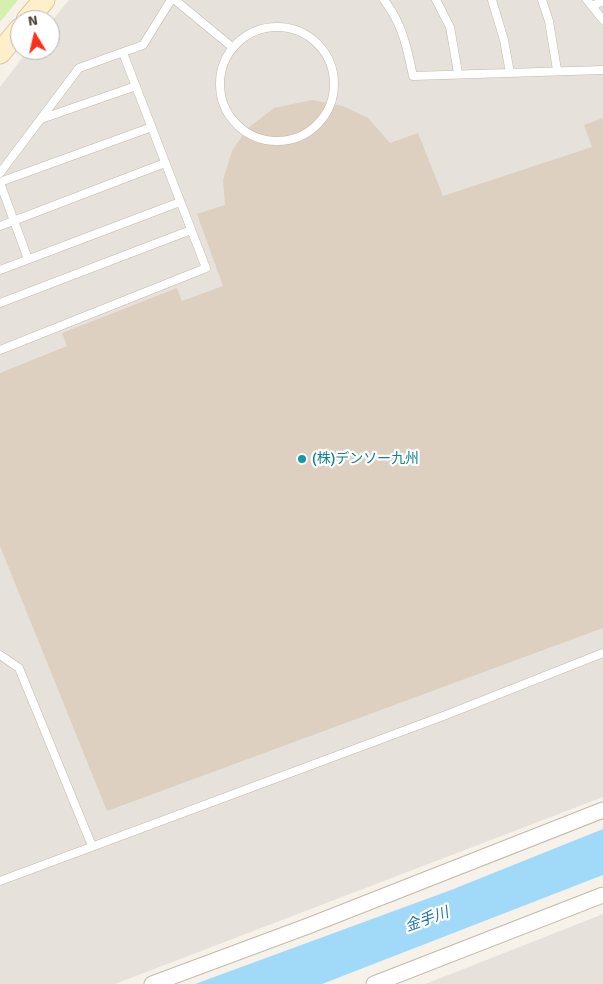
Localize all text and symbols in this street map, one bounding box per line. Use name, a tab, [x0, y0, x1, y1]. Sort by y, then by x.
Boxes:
north arrow	[10, 10, 60, 60]
text: N	[27, 12, 39, 30]
place label: (株)デンソー九州	[312, 451, 419, 467]
marker: (株)デンソー九州	[296, 453, 308, 465]
water label: 金手川	[403, 904, 451, 936]

